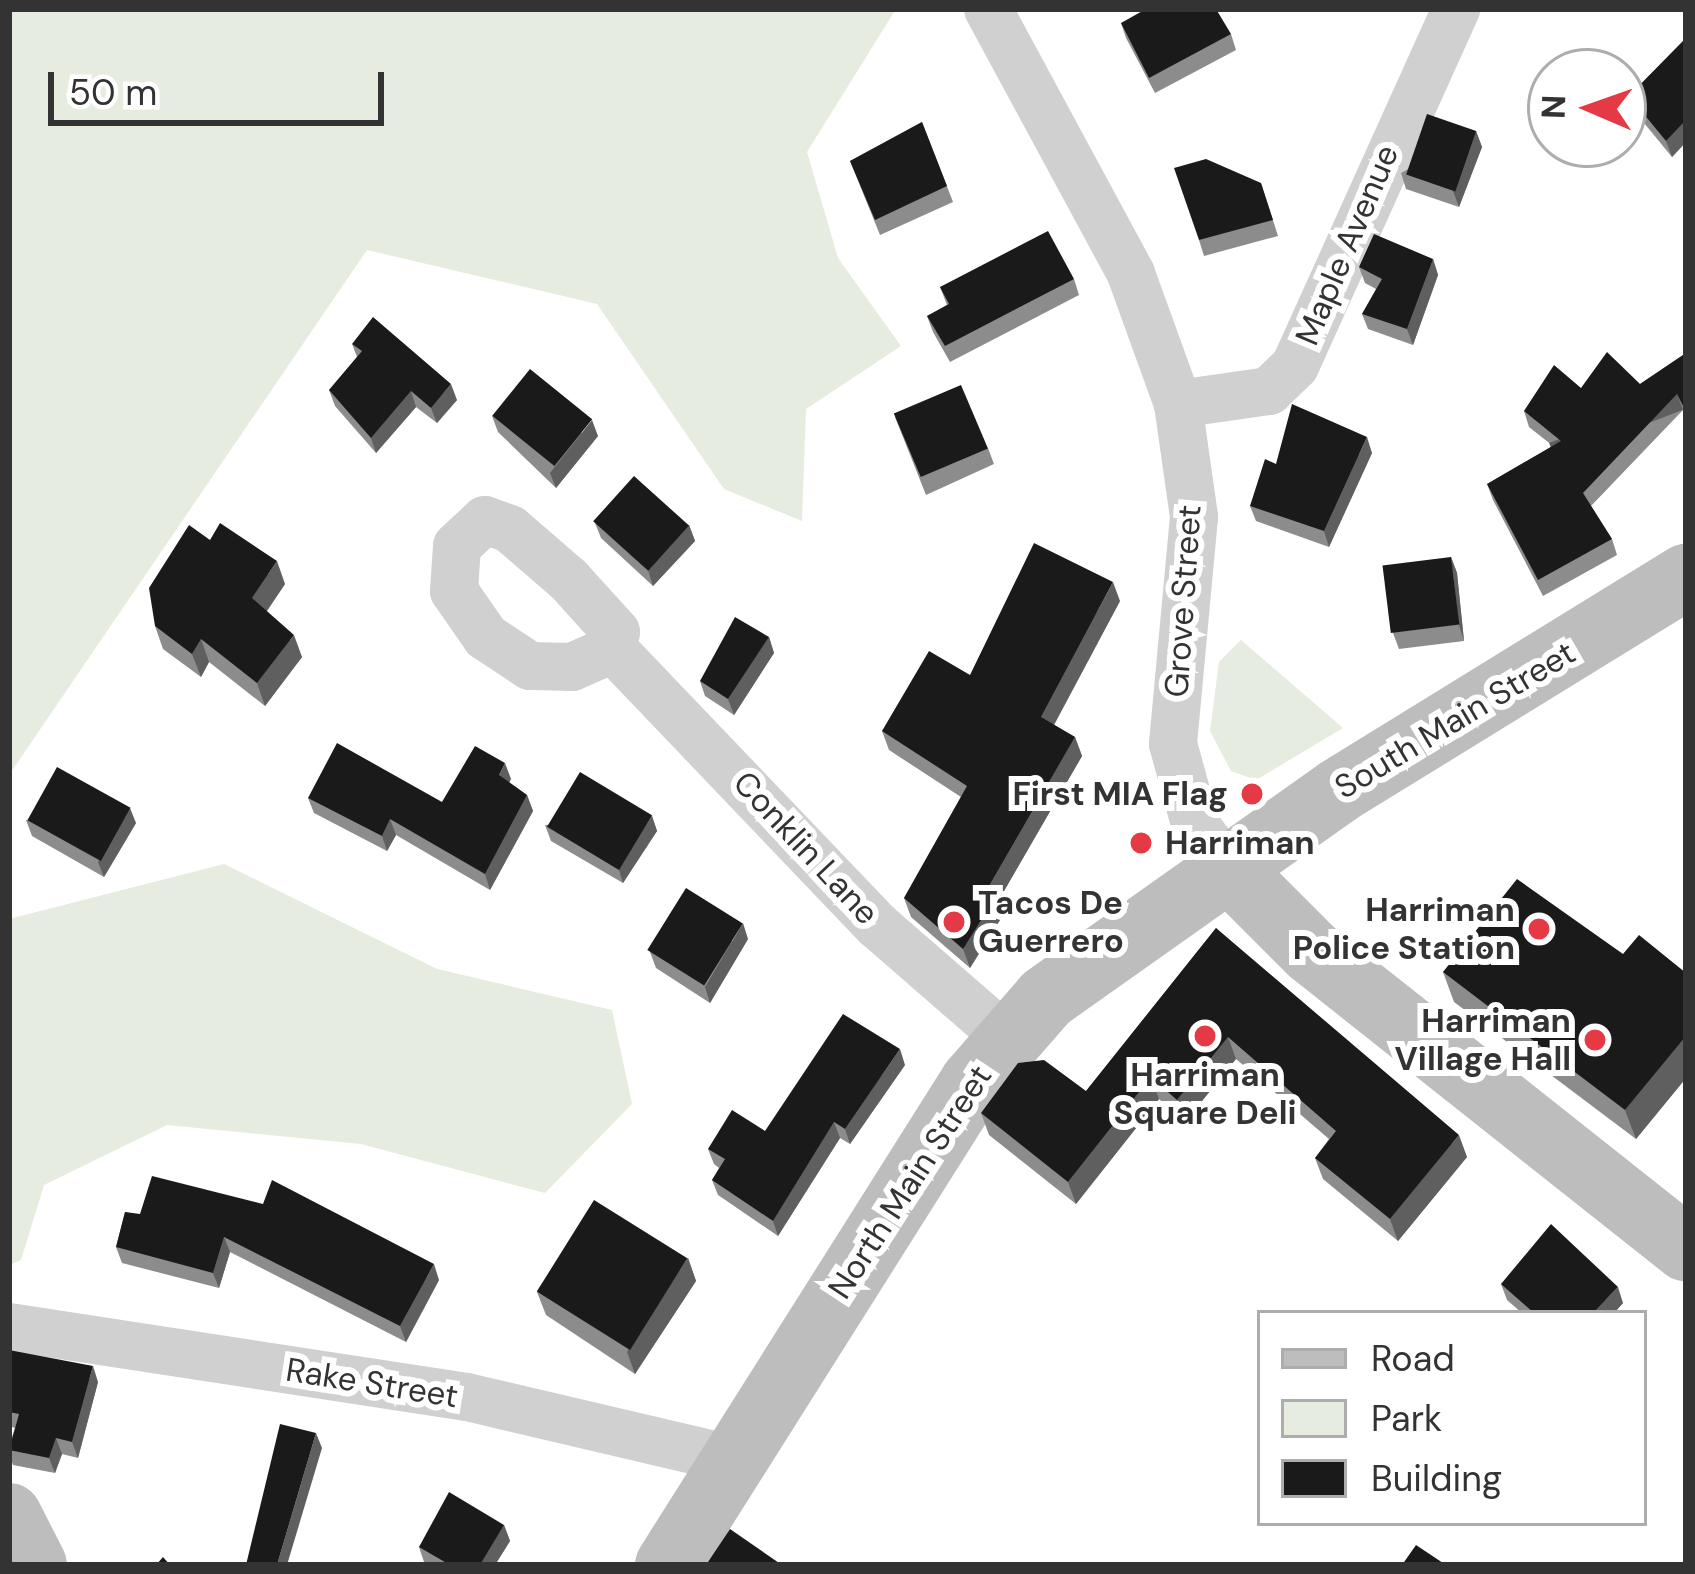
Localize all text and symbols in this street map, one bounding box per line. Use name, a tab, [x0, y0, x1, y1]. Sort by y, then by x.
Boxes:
scale bar	[54, 48, 390, 122]
north arrow	[1527, 48, 1647, 168]
text: 50 m	[69, 69, 157, 116]
text: N	[1532, 94, 1575, 120]
street label: Maple Avenue	[1287, 139, 1407, 351]
street label: Grove Street	[1157, 503, 1209, 699]
street label: South Main Street	[1328, 633, 1582, 807]
street label: Conklin Lane	[725, 763, 887, 933]
place label: First MIA Flag	[1012, 774, 1228, 814]
marker: First MIA Flag	[1239, 781, 1265, 807]
place label: Harriman	[1165, 823, 1315, 863]
marker: Harriman	[1128, 830, 1154, 856]
place label: Tacos De Guerrero	[978, 883, 1124, 961]
place label: Harriman Police Station	[1293, 890, 1515, 968]
marker: Tacos De Guerrero	[941, 909, 967, 935]
marker: Harriman Police Station	[1526, 916, 1552, 942]
place label: Harriman Village Hall	[1395, 1001, 1571, 1079]
marker: Harriman Square Deli	[1192, 1023, 1218, 1049]
marker: Harriman Village Hall	[1582, 1027, 1608, 1053]
place label: Harriman Square Deli	[1113, 1055, 1297, 1133]
street label: North Main Street	[820, 1058, 1000, 1306]
legend	[1257, 1310, 1647, 1526]
text: Road	[1371, 1335, 1455, 1382]
street label: Rake Street	[283, 1350, 461, 1416]
text: Park	[1371, 1395, 1442, 1442]
text: Building	[1371, 1455, 1502, 1502]

